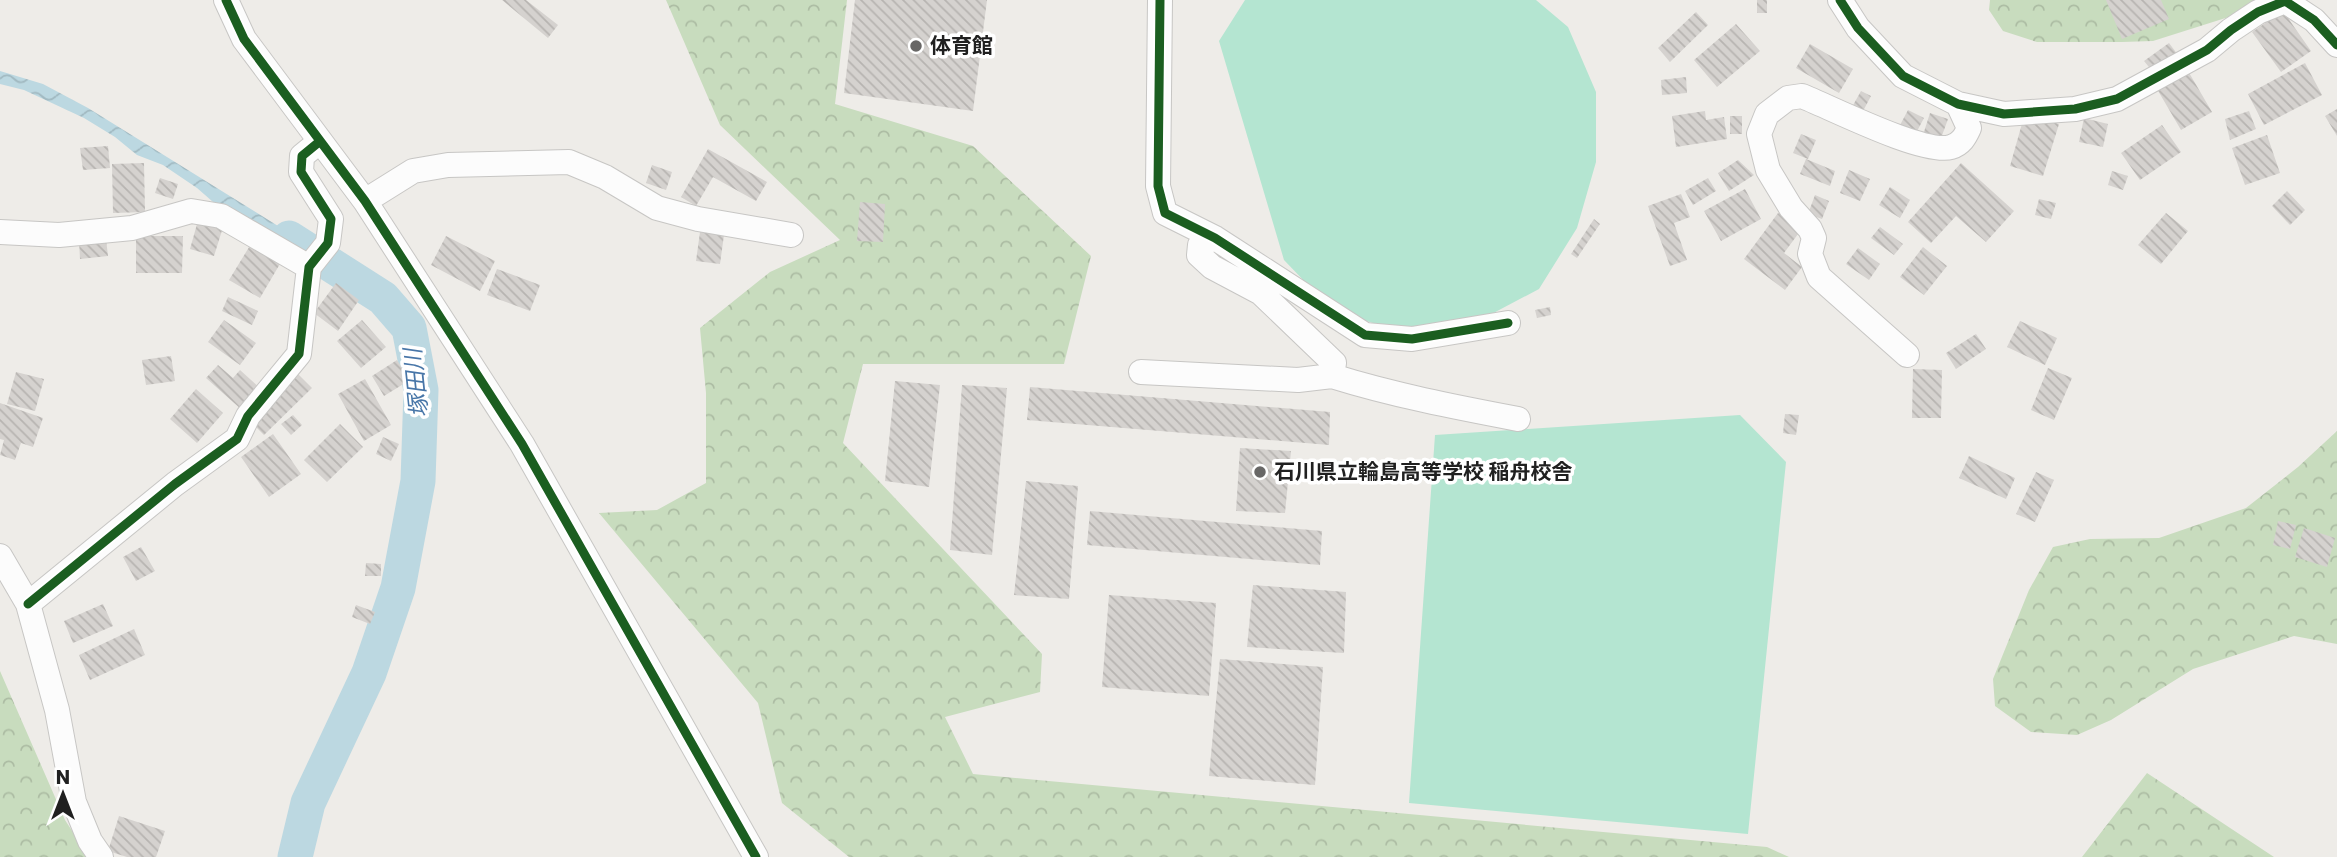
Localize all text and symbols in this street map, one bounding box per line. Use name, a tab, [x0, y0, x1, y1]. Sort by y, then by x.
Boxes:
place label: 体育館	[930, 31, 993, 60]
marker: 体育館	[908, 38, 924, 54]
water label: 塚田川	[396, 344, 436, 419]
place label: 石川県立輪島高等学校 稲舟校舎	[1274, 457, 1572, 486]
marker: 石川県立輪島高等学校 稲舟校舎	[1252, 464, 1268, 480]
north arrow	[28, 759, 98, 829]
text: N	[56, 764, 70, 791]

